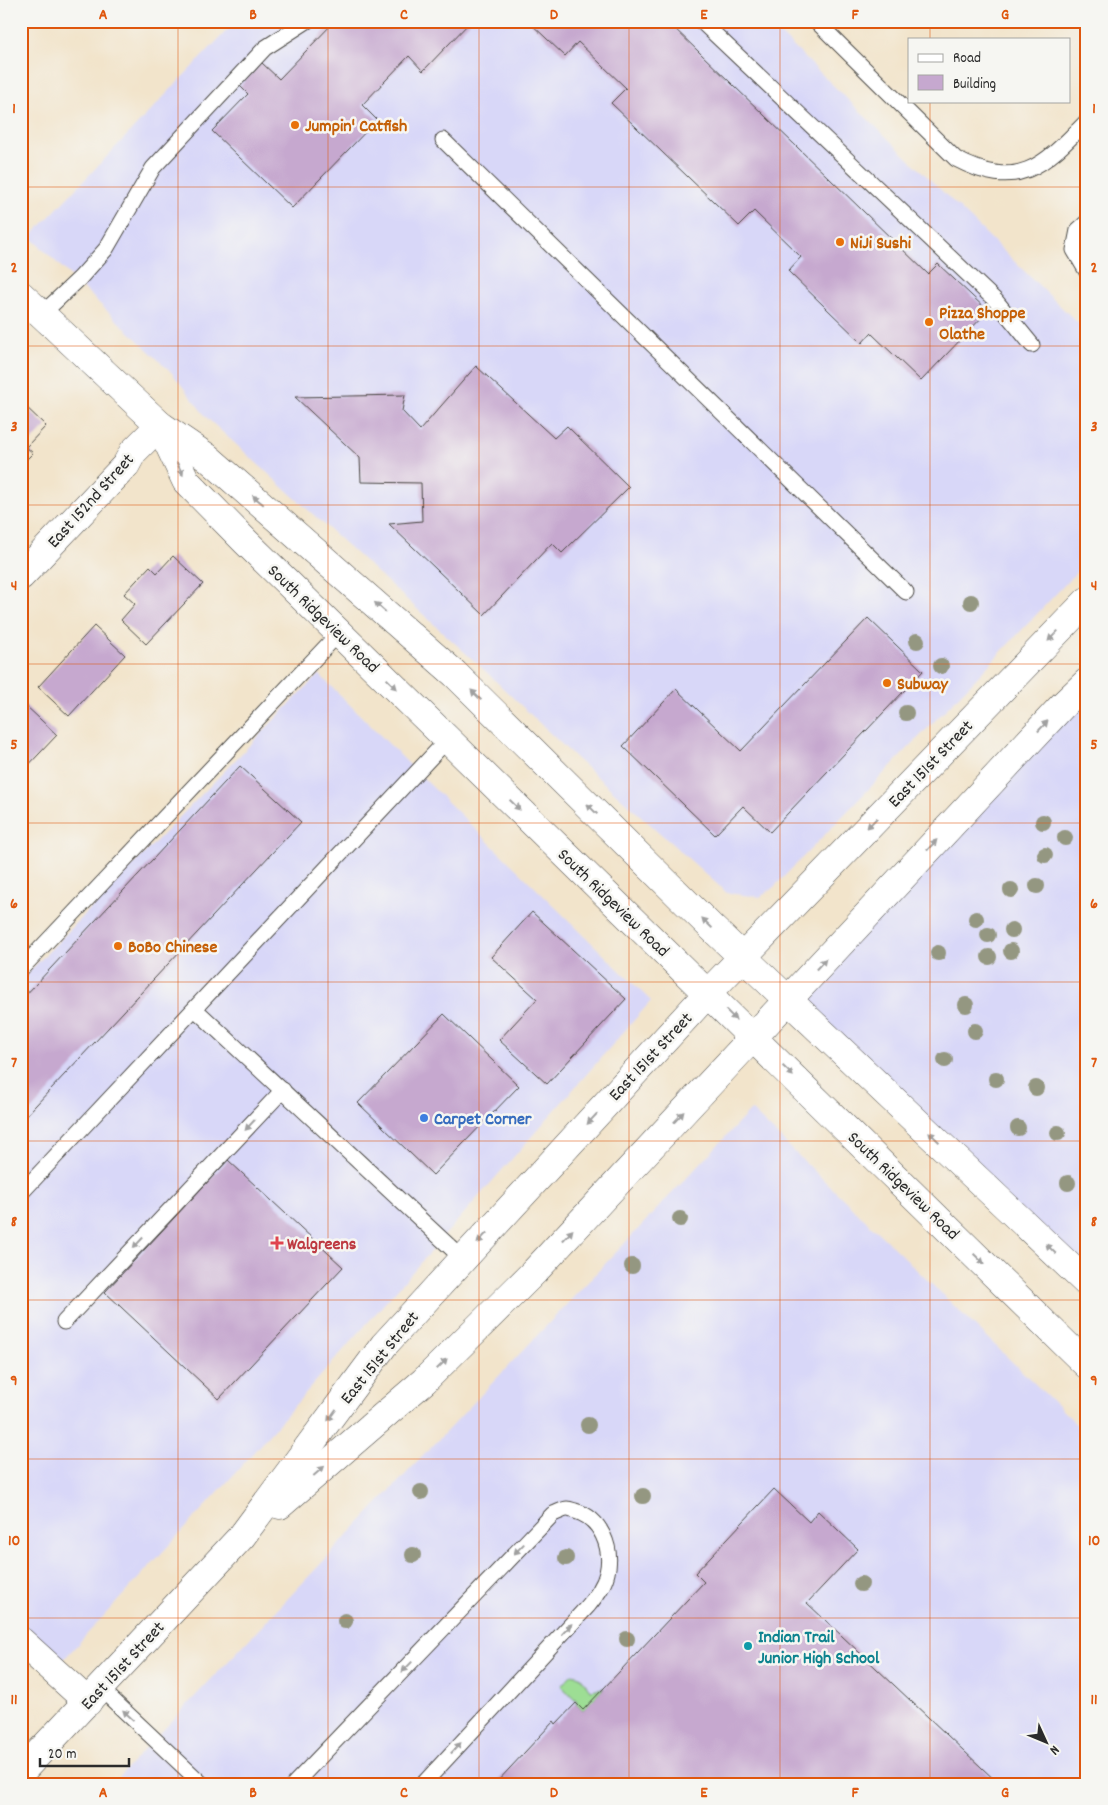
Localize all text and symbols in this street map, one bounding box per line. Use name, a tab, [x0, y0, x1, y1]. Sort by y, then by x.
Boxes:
text: A	[99, 4, 108, 27]
text: B	[249, 4, 257, 27]
text: C	[400, 4, 408, 27]
text: D	[550, 4, 559, 27]
text: E	[700, 4, 708, 27]
text: F	[851, 4, 859, 27]
text: G	[1001, 4, 1009, 27]
legend	[908, 38, 1070, 102]
text: Road	[953, 48, 981, 70]
text: Building	[953, 74, 996, 96]
text: 1	[12, 98, 16, 121]
text: 1	[1092, 98, 1096, 121]
place label: Jumpin' Catfish	[305, 115, 407, 140]
marker: Jumpin' Catfish	[289, 119, 301, 131]
place label: NiJi Sushi	[850, 232, 912, 257]
marker: NiJi Sushi	[834, 236, 846, 248]
text: 2	[11, 257, 18, 280]
text: 2	[1091, 257, 1098, 280]
place label: Pizza Shoppe Olathe	[939, 302, 1025, 348]
marker: Pizza Shoppe Olathe	[923, 316, 935, 328]
text: 3	[10, 416, 18, 439]
text: 3	[1090, 416, 1098, 439]
street label: East 152nd Street	[43, 449, 141, 555]
one-way arrow	[177, 462, 185, 476]
one-way arrow	[252, 494, 264, 506]
street label: South Ridgeview Road	[261, 560, 384, 680]
text: 4	[11, 575, 17, 598]
text: 4	[1091, 575, 1097, 598]
one-way arrow	[373, 602, 386, 613]
one-way arrow	[1047, 630, 1059, 642]
place label: Subway	[897, 673, 949, 698]
marker: Subway	[881, 677, 893, 689]
one-way arrow	[386, 678, 398, 690]
one-way arrow	[470, 689, 482, 701]
street label: East 151st Street	[883, 715, 980, 814]
one-way arrow	[1037, 721, 1049, 733]
text: 5	[10, 734, 18, 757]
text: 5	[1090, 734, 1098, 757]
one-way arrow	[509, 799, 521, 811]
one-way arrow	[586, 804, 598, 816]
one-way arrow	[866, 817, 878, 829]
one-way arrow	[926, 840, 938, 852]
street label: South Ridgeview Road	[551, 844, 674, 964]
text: 6	[10, 893, 18, 916]
text: 6	[1090, 893, 1098, 916]
one-way arrow	[702, 918, 714, 930]
place label: BoBo Chinese	[128, 936, 217, 961]
marker: BoBo Chinese	[112, 940, 124, 952]
one-way arrow	[815, 958, 827, 970]
street label: East 151st Street	[604, 1008, 700, 1108]
one-way arrow	[724, 1009, 736, 1021]
text: 7	[11, 1052, 17, 1075]
text: 7	[1091, 1052, 1097, 1075]
one-way arrow	[782, 1065, 794, 1077]
place label: Carpet Corner	[434, 1108, 532, 1133]
one-way arrow	[673, 1111, 685, 1123]
marker: Carpet Corner	[418, 1112, 430, 1124]
one-way arrow	[586, 1112, 598, 1124]
one-way arrow	[244, 1119, 256, 1131]
street label: South Ridgeview Road	[841, 1127, 964, 1247]
one-way arrow	[928, 1131, 940, 1143]
text: 8	[11, 1211, 18, 1234]
text: 8	[1091, 1211, 1098, 1234]
one-way arrow	[562, 1230, 574, 1242]
one-way arrow	[476, 1232, 488, 1244]
place label: Walgreens	[287, 1233, 357, 1258]
one-way arrow	[132, 1237, 144, 1249]
marker: Walgreens	[271, 1237, 283, 1249]
one-way arrow	[1046, 1243, 1058, 1255]
one-way arrow	[973, 1253, 985, 1265]
street label: East 151st Street	[336, 1306, 427, 1410]
one-way arrow	[435, 1358, 447, 1370]
text: 9	[10, 1370, 18, 1393]
text: 9	[1090, 1370, 1098, 1393]
one-way arrow	[327, 1408, 337, 1422]
one-way arrow	[313, 1465, 326, 1476]
text: 10	[8, 1530, 20, 1553]
text: 10	[1088, 1530, 1100, 1553]
one-way arrow	[513, 1543, 525, 1555]
street label: East 151st Street	[76, 1617, 172, 1717]
one-way arrow	[561, 1623, 572, 1636]
place label: Indian Trail Junior High School	[758, 1626, 880, 1672]
marker: Indian Trail Junior High School	[742, 1640, 754, 1652]
one-way arrow	[401, 1660, 413, 1672]
text: 11	[10, 1689, 18, 1712]
text: 11	[1090, 1689, 1098, 1712]
one-way arrow	[123, 1709, 135, 1721]
north arrow	[1020, 1718, 1070, 1768]
scale bar	[40, 1735, 129, 1767]
text: N	[1044, 1740, 1064, 1759]
one-way arrow	[450, 1743, 462, 1755]
text: 20 m	[48, 1744, 76, 1766]
text: A	[99, 1782, 108, 1805]
text: B	[249, 1782, 257, 1805]
text: C	[400, 1782, 408, 1805]
text: D	[550, 1782, 559, 1805]
text: E	[700, 1782, 708, 1805]
text: F	[851, 1782, 859, 1805]
text: G	[1001, 1782, 1009, 1805]

